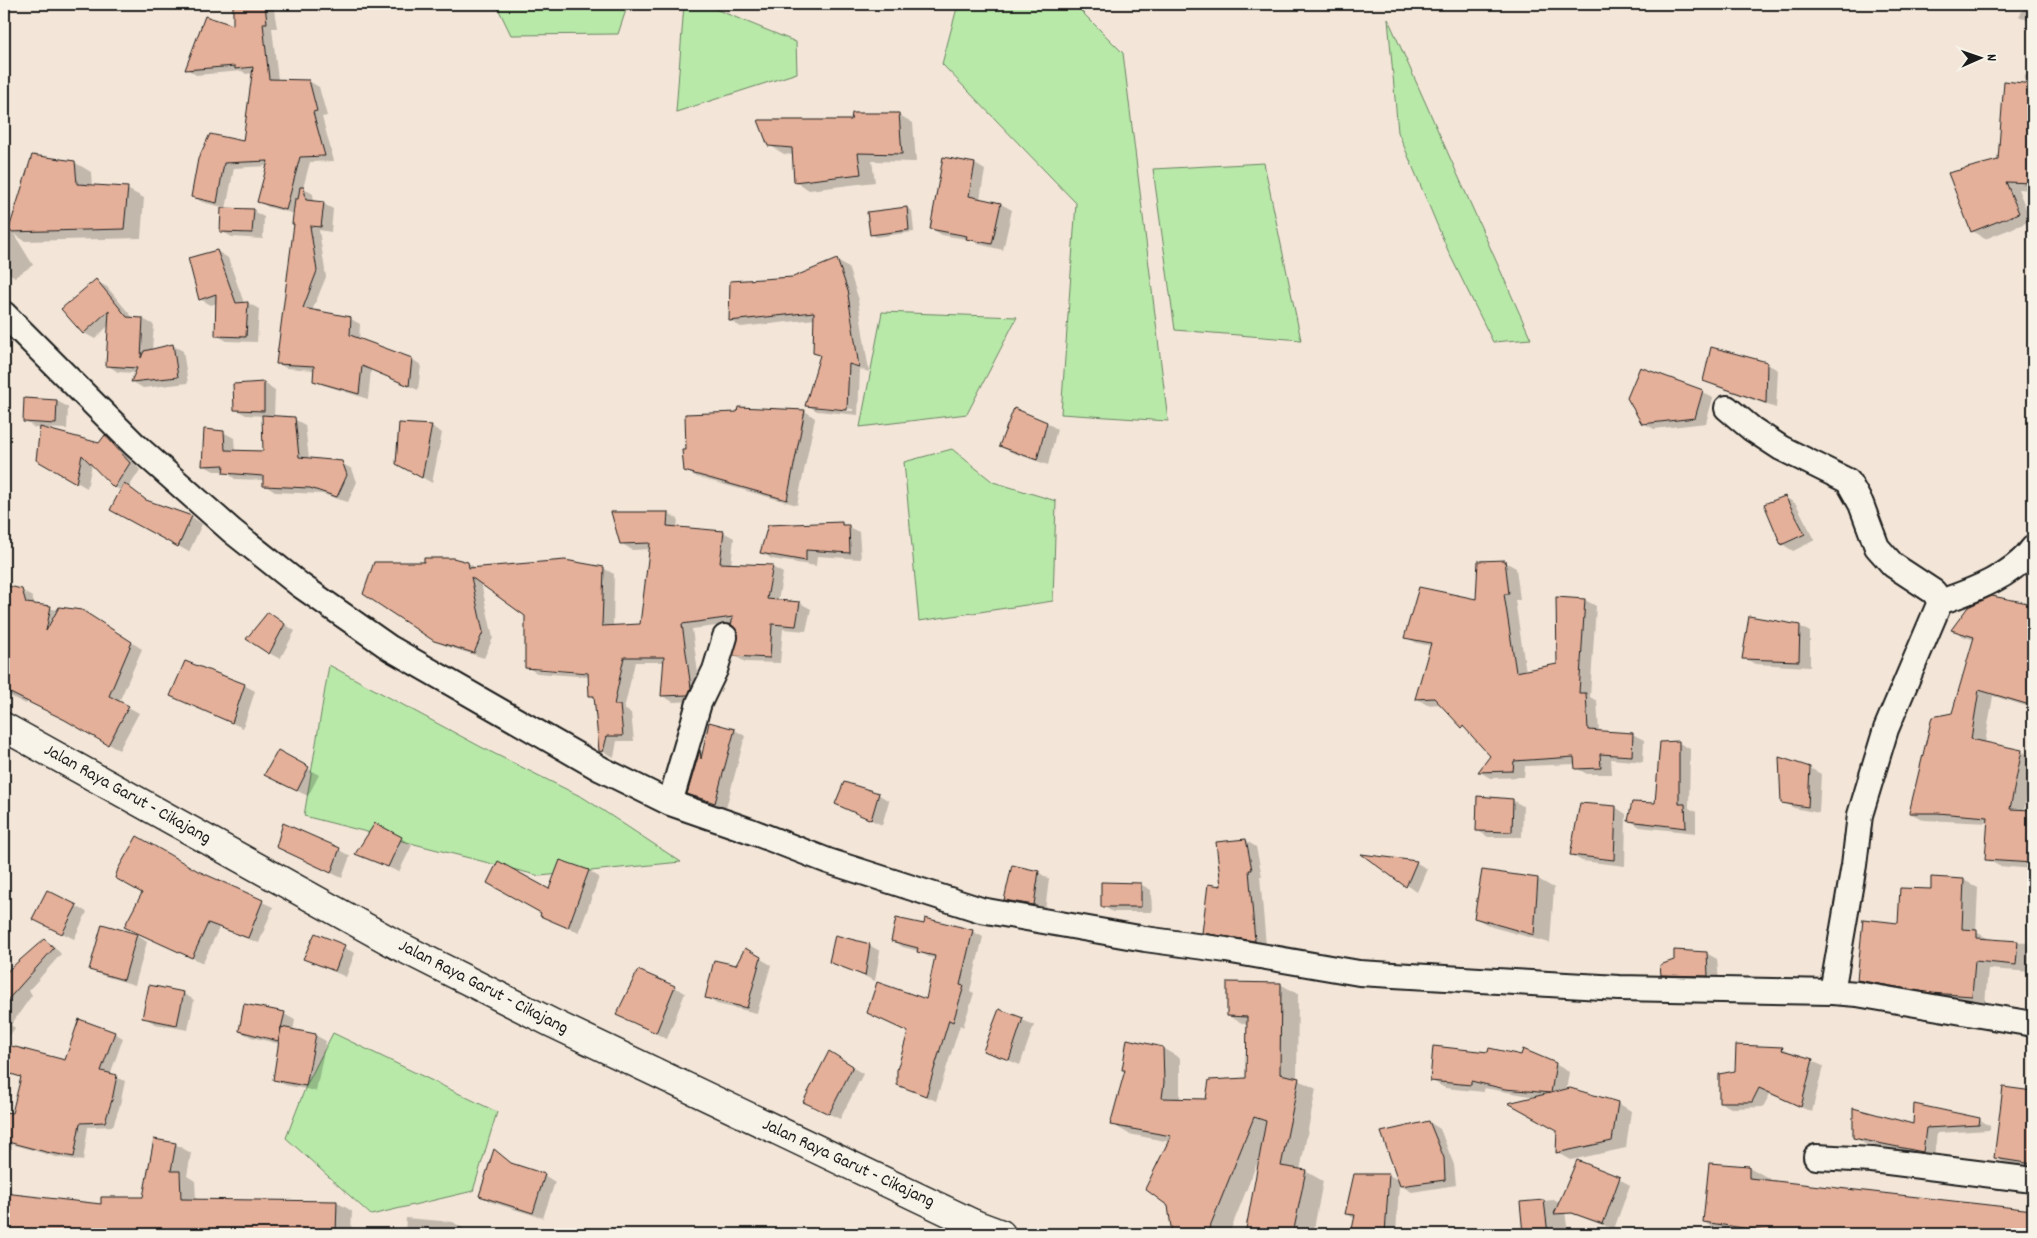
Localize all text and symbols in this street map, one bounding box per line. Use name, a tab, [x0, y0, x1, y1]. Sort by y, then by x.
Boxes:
north arrow	[1954, 32, 2004, 82]
text: N	[1981, 54, 2001, 62]
street label: Jalan Raya Garut - Cikajang	[39, 739, 215, 851]
street label: Jalan Raya Garut - Cikajang	[394, 934, 572, 1042]
street label: Jalan Raya Garut - Cikajang	[758, 1113, 938, 1215]

